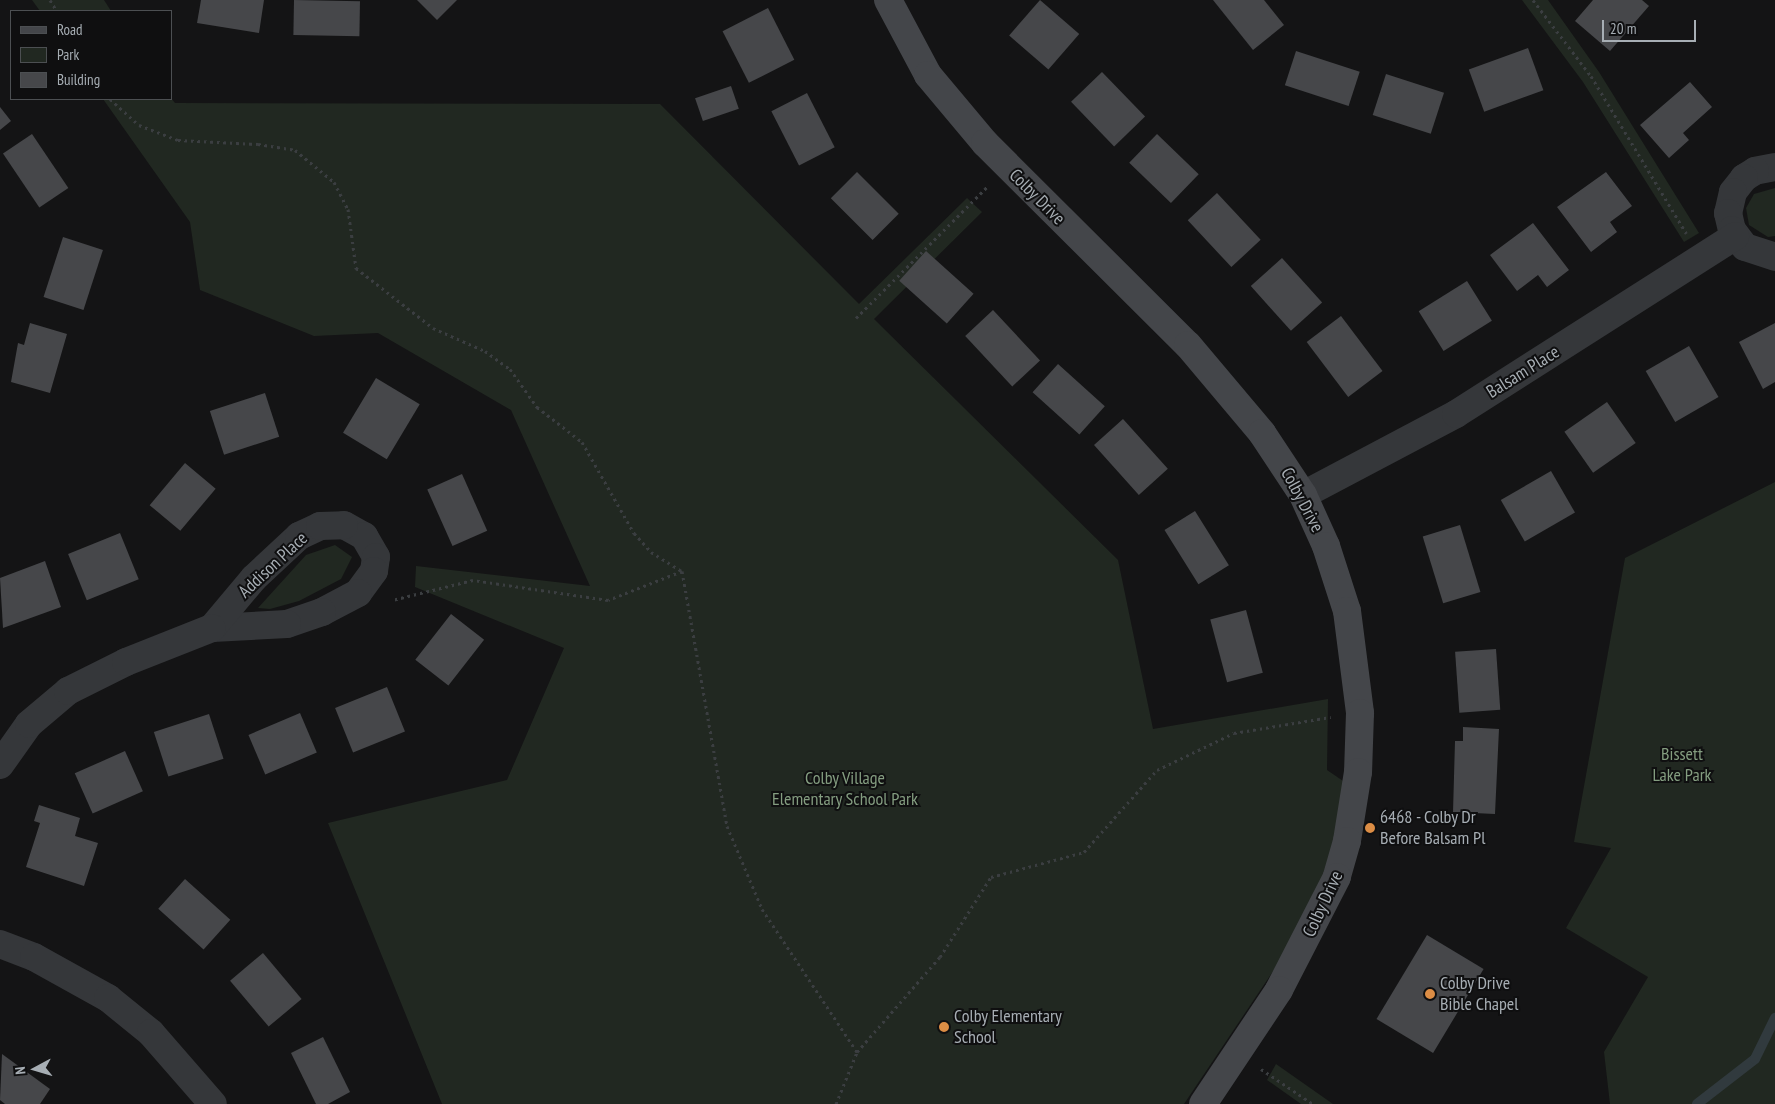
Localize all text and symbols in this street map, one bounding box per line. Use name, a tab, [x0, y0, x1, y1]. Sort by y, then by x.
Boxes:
legend	[10, 10, 172, 100]
scale bar	[1605, 10, 1699, 42]
text: 20 m	[1610, 19, 1636, 38]
text: Road	[57, 20, 83, 39]
text: Park	[57, 45, 79, 64]
text: Building	[57, 70, 100, 89]
street label: Colby Drive	[1004, 164, 1070, 230]
street label: Balsam Place	[1483, 341, 1563, 403]
street label: Colby Drive	[1276, 464, 1328, 536]
street label: Addison Place	[234, 528, 312, 602]
park label: Bissett Lake Park	[1652, 744, 1712, 786]
park label: Colby Village Elementary School Park	[772, 768, 918, 811]
place label: 6468 - Colby Dr Before Balsam Pl	[1380, 807, 1485, 850]
marker: 6468 - Colby Dr Before Balsam Pl	[1364, 822, 1376, 834]
street label: Colby Drive	[1298, 867, 1348, 941]
place label: Colby Drive Bible Chapel	[1440, 973, 1518, 1016]
marker: Colby Drive Bible Chapel	[1424, 988, 1436, 1000]
place label: Colby Elementary School	[954, 1006, 1062, 1048]
marker: Colby Elementary School	[938, 1021, 950, 1033]
north arrow	[10, 1044, 60, 1094]
text: N	[11, 1066, 29, 1075]

